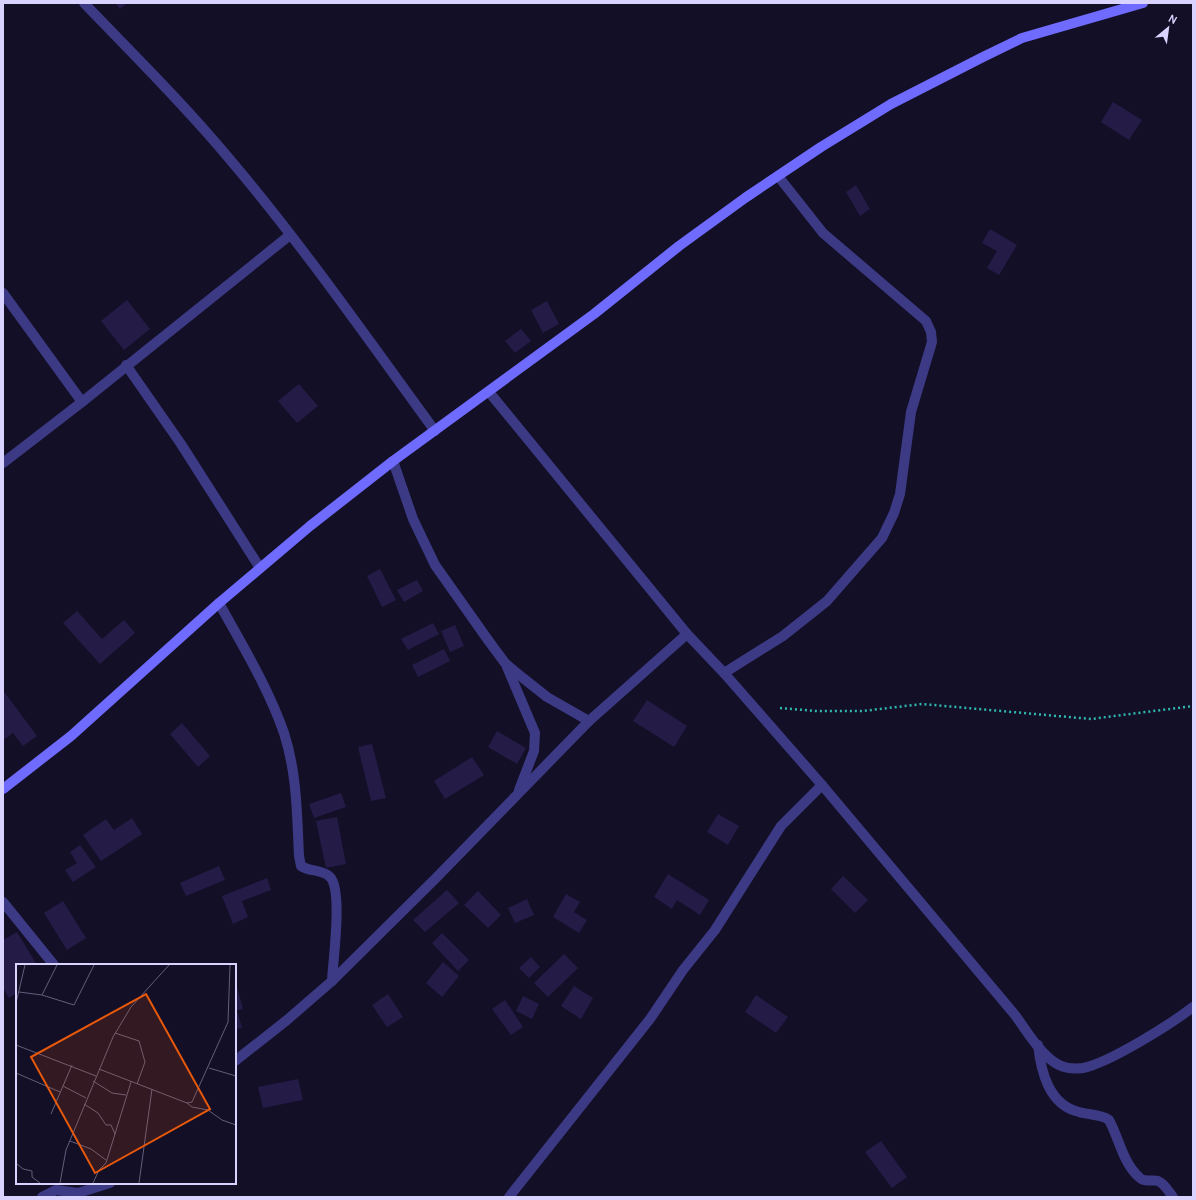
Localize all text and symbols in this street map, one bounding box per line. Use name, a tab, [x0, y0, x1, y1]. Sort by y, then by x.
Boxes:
north arrow	[1148, 8, 1188, 48]
text: N	[1166, 11, 1180, 27]
inset map	[16, 964, 236, 1184]

